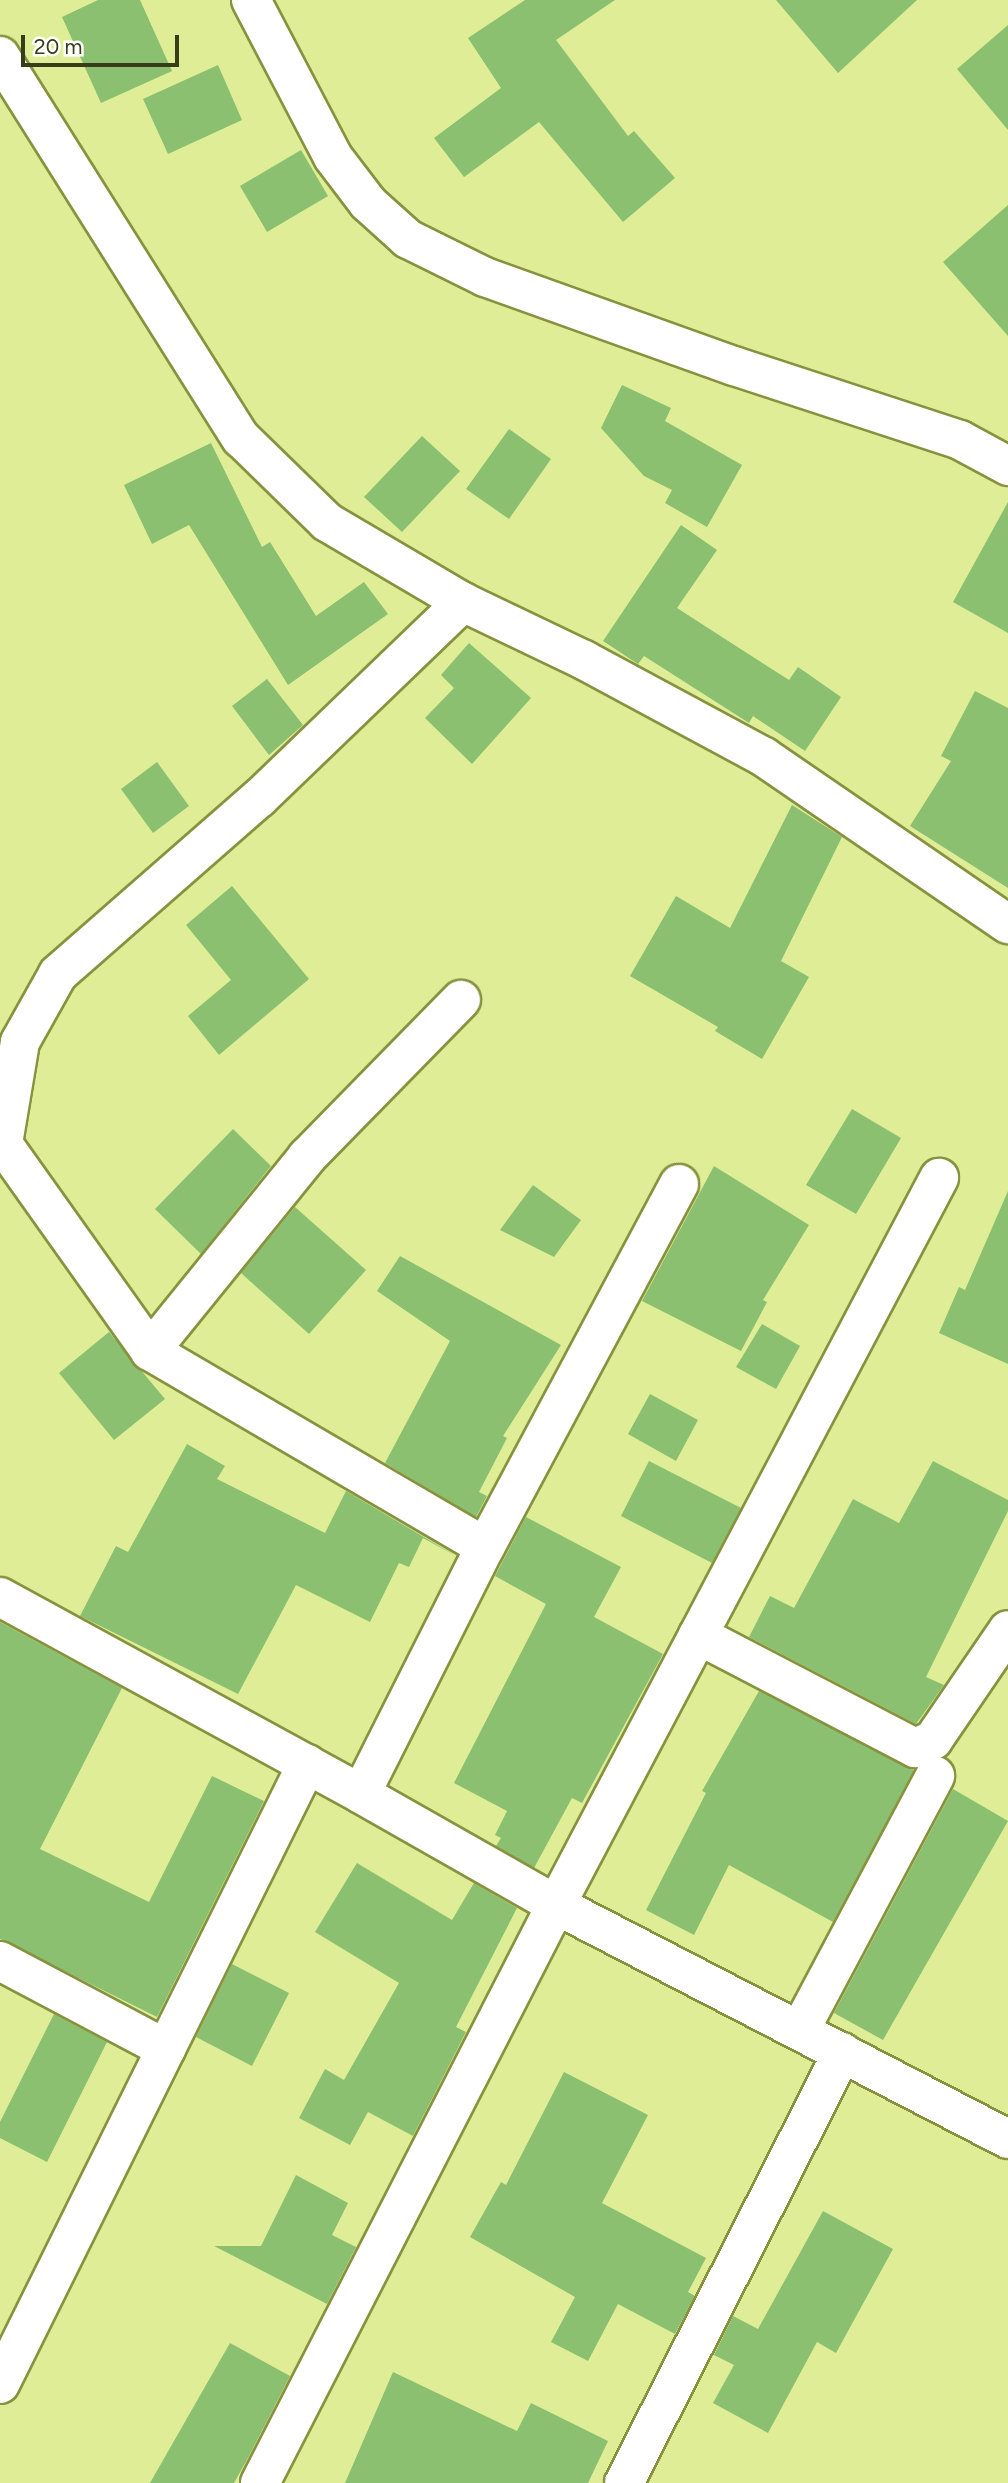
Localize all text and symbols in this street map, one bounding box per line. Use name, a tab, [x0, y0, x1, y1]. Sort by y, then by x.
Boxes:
scale bar	[24, 21, 182, 65]
text: 20 m	[34, 34, 82, 59]

